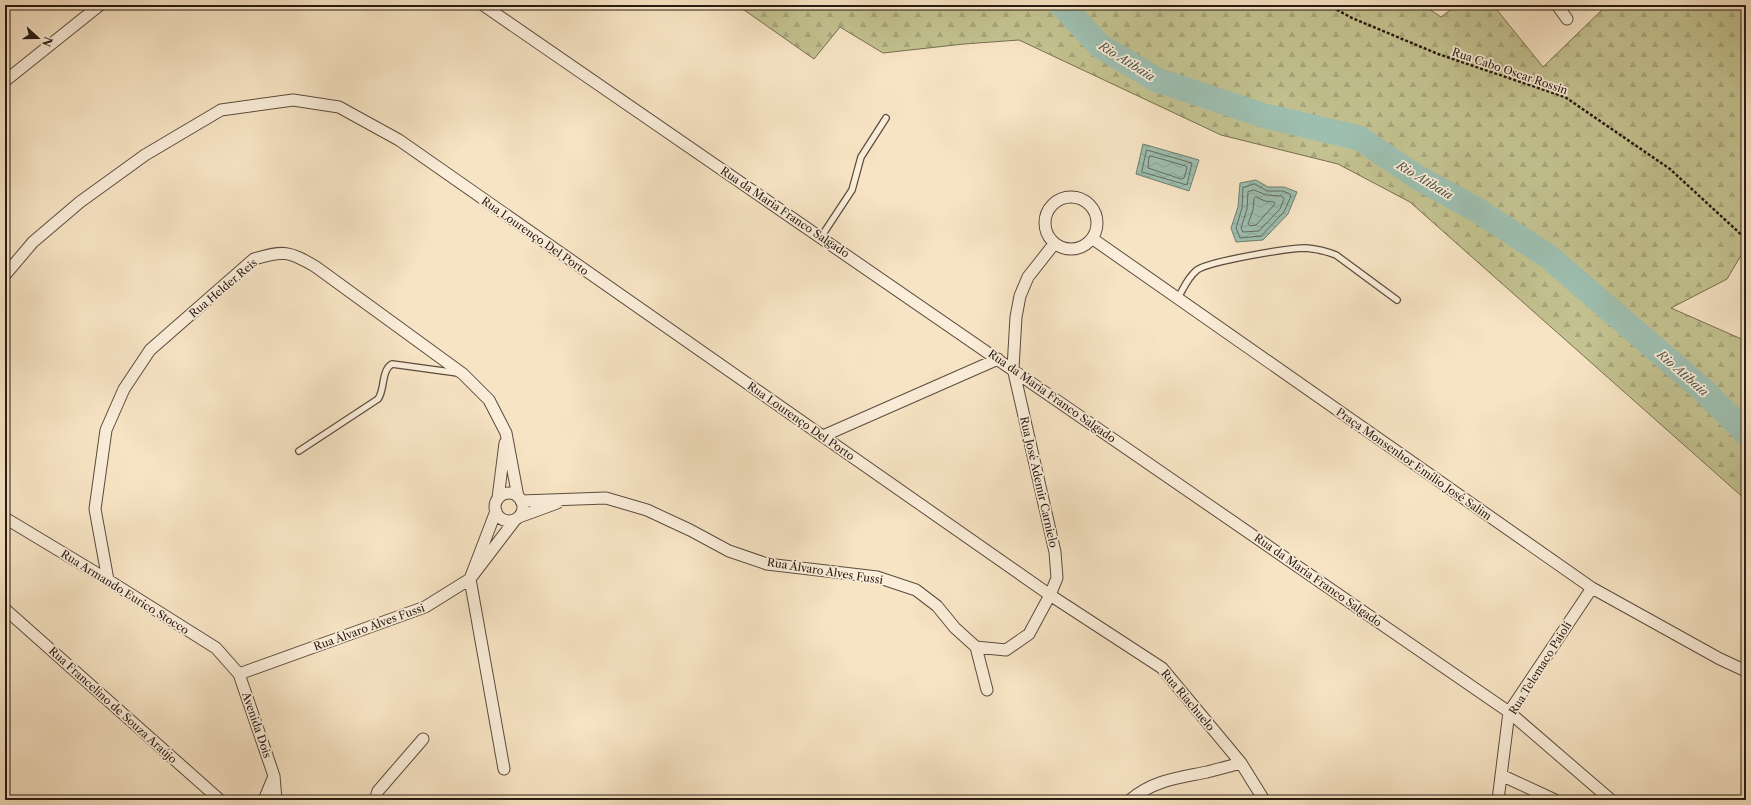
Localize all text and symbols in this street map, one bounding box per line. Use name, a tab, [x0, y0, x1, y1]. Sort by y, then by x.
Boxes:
north arrow	[18, 18, 58, 58]
text: N	[39, 35, 56, 49]
water label: Rio Atibaia	[1096, 37, 1158, 84]
street label: Rua Cabo Oscar Rossin	[1450, 45, 1570, 97]
water label: Rio Atibaia	[1393, 157, 1456, 203]
street label: Rua da Maria Franco Salgado	[718, 164, 852, 261]
street label: Rua Lourenço Del Porto	[479, 194, 591, 278]
street label: Rua Helder Reis	[186, 255, 260, 321]
water label: Rio Atibaia	[1654, 346, 1712, 399]
street label: Rua da Maria Franco Salgado	[985, 347, 1119, 446]
street label: Rua Lourenço Del Porto	[745, 379, 857, 463]
street label: Praça Monsenhor Emílio José Salim	[1334, 405, 1495, 524]
street label: Rua José Ademir Carnielo	[1017, 415, 1061, 549]
street label: Rua da Maria Franco Salgado	[1251, 531, 1385, 630]
street label: Rua Armando Eurico Stocco	[58, 547, 192, 637]
street label: Rua Álvaro Alves Fussi	[766, 555, 885, 587]
street label: Rua Álvaro Alves Fussi	[312, 600, 427, 654]
street label: Rua Telemaco Paioli	[1506, 618, 1575, 717]
street label: Rua Francelino de Souza Araújo	[46, 644, 180, 766]
street label: Rua Riachuelo	[1158, 666, 1218, 734]
street label: Avenida Dois	[239, 689, 275, 760]

